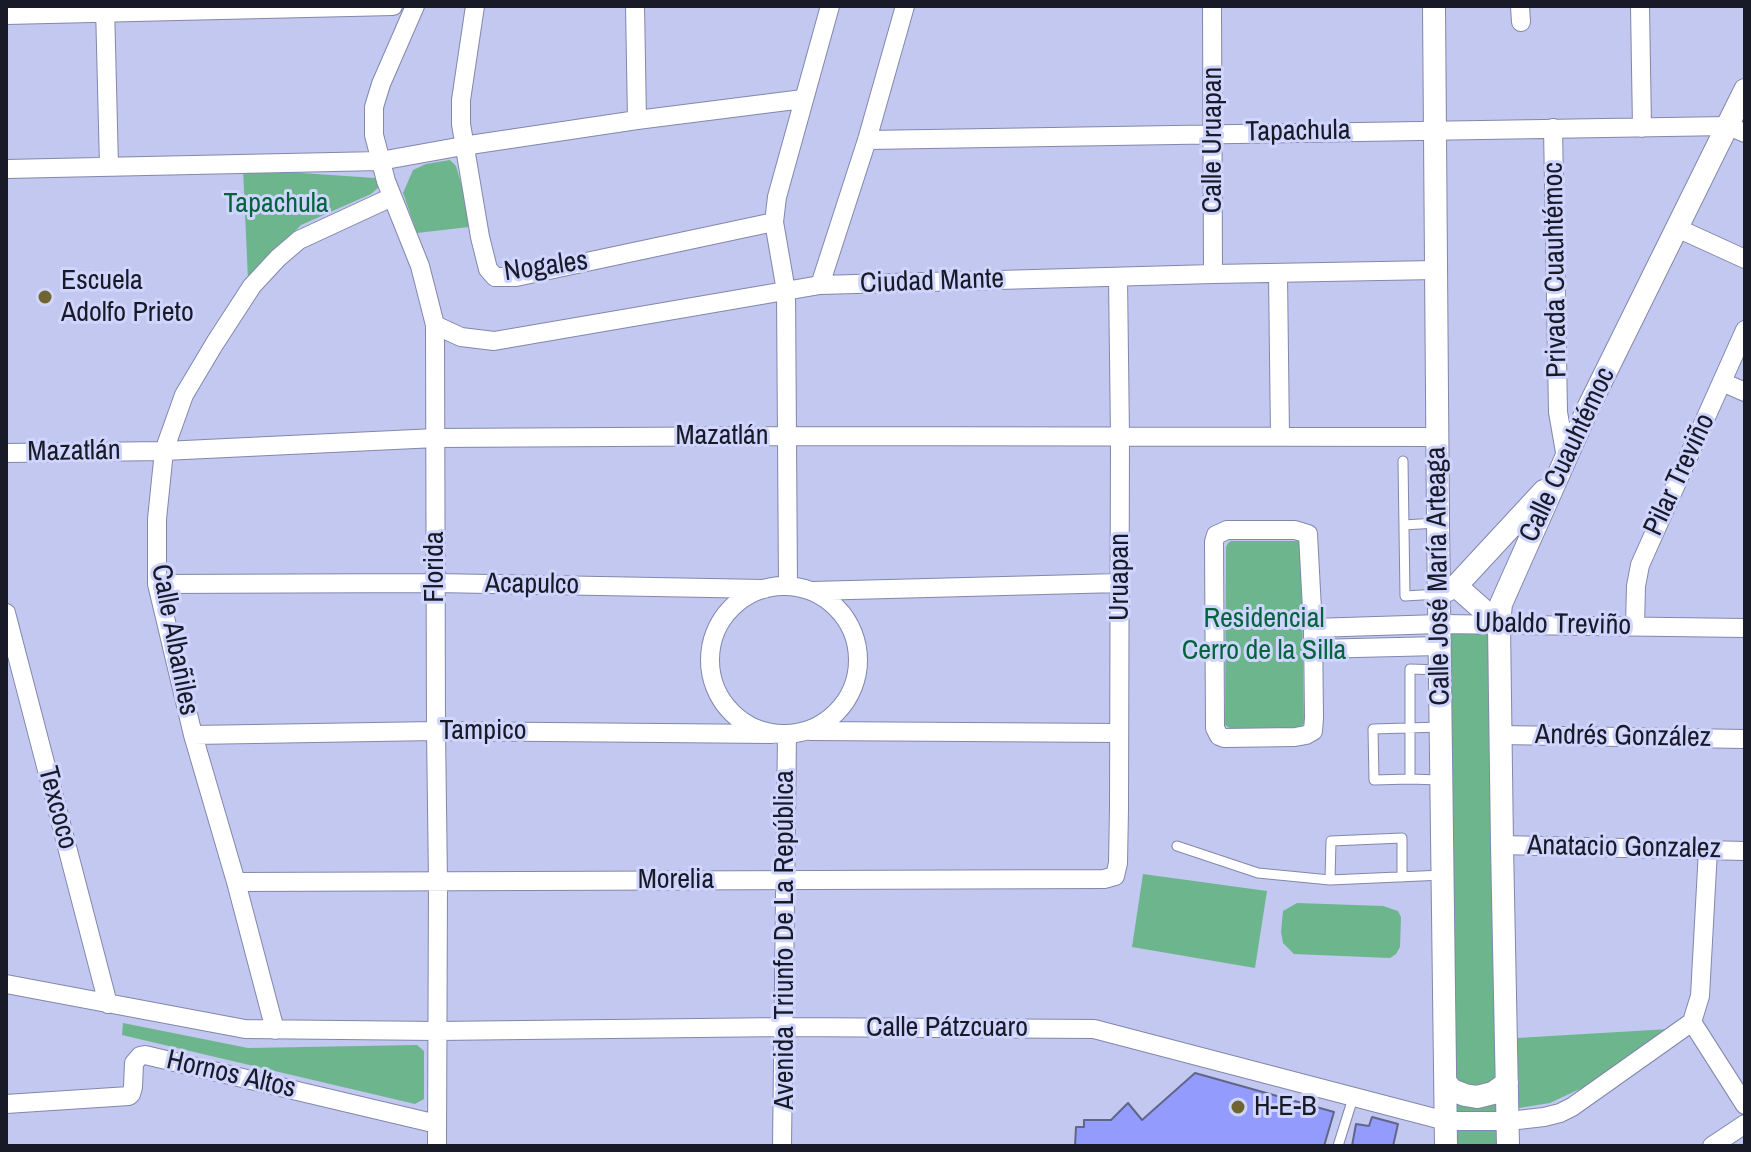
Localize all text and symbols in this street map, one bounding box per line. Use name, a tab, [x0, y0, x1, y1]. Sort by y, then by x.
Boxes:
street label: Calle Uruapan	[1196, 67, 1230, 213]
street label: Tapachula	[1245, 114, 1351, 150]
street label: Privada Cuauhtémoc	[1537, 162, 1575, 378]
park label: Tapachula	[223, 187, 329, 221]
street label: Nogales	[502, 245, 590, 289]
street label: Ciudad Mante	[859, 263, 1005, 301]
place label: Escuela Adolfo Prieto	[61, 264, 194, 330]
marker: Escuela Adolfo Prieto	[36, 288, 54, 306]
street label: Calle Cuauhtémoc	[1513, 362, 1623, 548]
street label: Pilar Treviño	[1637, 409, 1723, 541]
street label: Mazatlán	[675, 419, 769, 453]
street label: Mazatlán	[27, 434, 121, 470]
street label: Calle José María Arteaga	[1420, 446, 1458, 706]
street label: Florida	[418, 531, 452, 603]
street label: Uruapan	[1103, 533, 1137, 621]
street label: Calle Albañiles	[143, 562, 205, 718]
street label: Acapulco	[484, 567, 580, 603]
park label: Residencial Cerro de la Silla	[1182, 602, 1346, 668]
street label: Ubaldo Treviño	[1475, 607, 1631, 643]
street label: Tampico	[439, 714, 527, 748]
street label: Andrés González	[1535, 719, 1711, 755]
street label: Texcoco	[30, 763, 84, 853]
street label: Avenida Triunfo De La República	[768, 770, 802, 1110]
street label: Anatacio Gonzalez	[1527, 830, 1721, 866]
street label: Morelia	[638, 863, 714, 897]
street label: Calle Pátzcuaro	[866, 1011, 1028, 1045]
street label: Hornos Altos	[163, 1044, 299, 1106]
place label: H-E-B	[1254, 1090, 1316, 1124]
marker: H-E-B	[1229, 1098, 1247, 1116]

